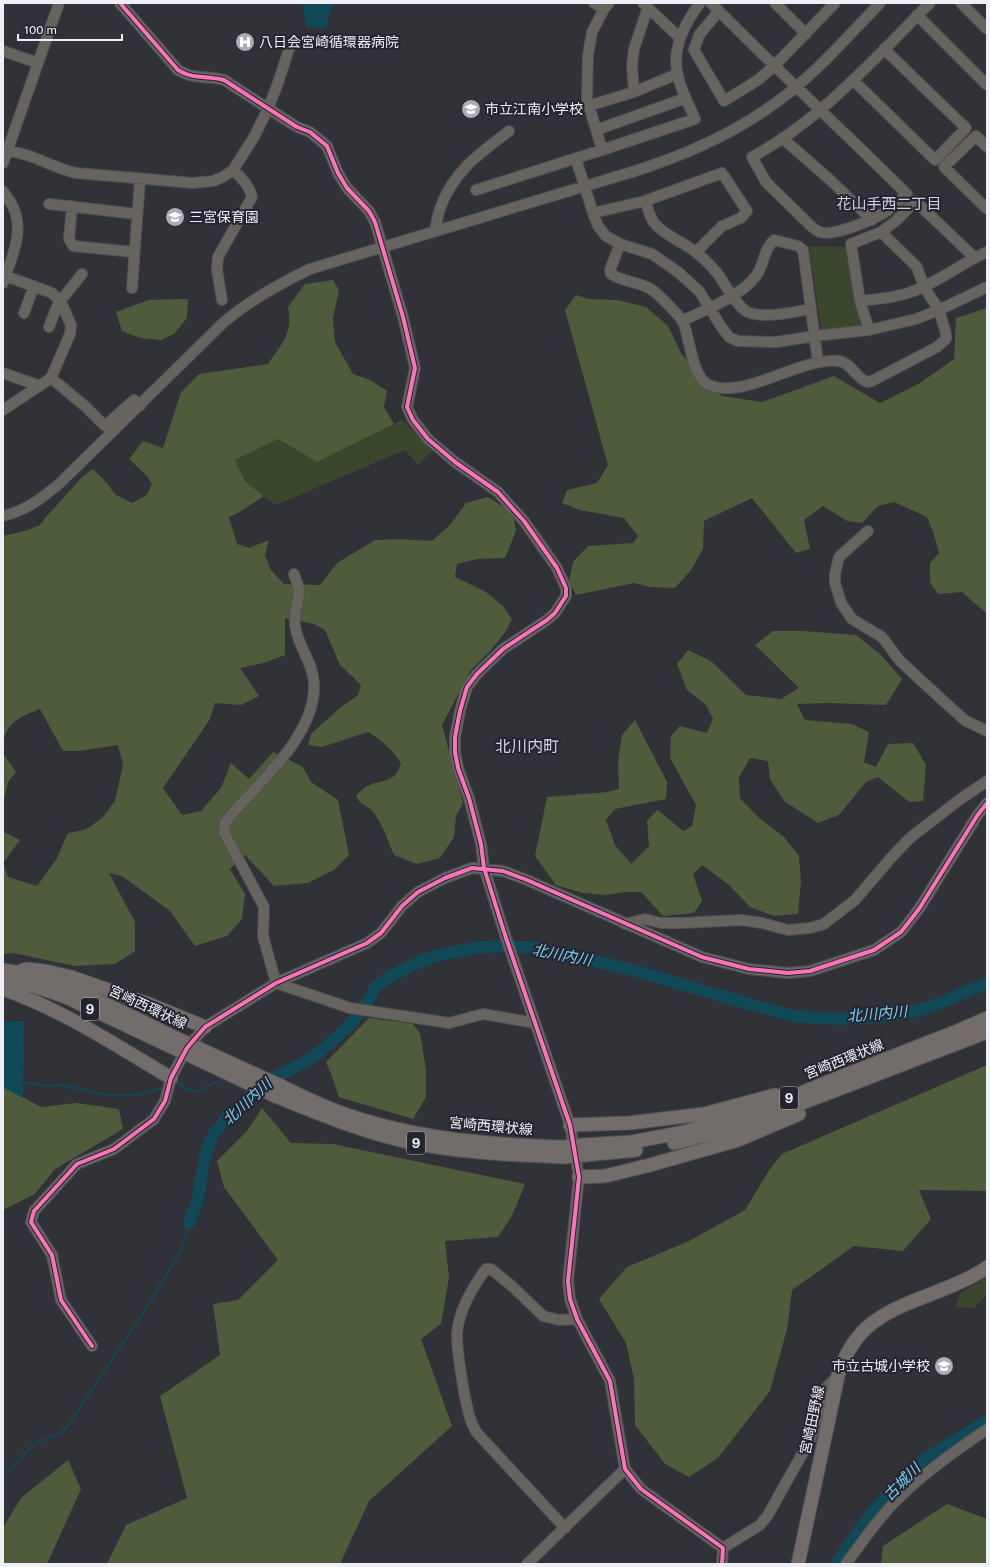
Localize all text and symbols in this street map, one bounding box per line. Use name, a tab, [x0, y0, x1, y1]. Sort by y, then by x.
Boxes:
scale bar	[18, 16, 122, 42]
text: 100 m	[24, 23, 57, 37]
hospital icon: 八日会宮崎循環器病院	[234, 31, 256, 53]
place label: 八日会宮崎循環器病院	[259, 34, 399, 50]
school or university icon: 市立江南小学校	[460, 98, 482, 120]
place label: 市立江南小学校	[485, 101, 583, 117]
district label: 花山手西二丁目	[836, 195, 942, 212]
school or university icon: 三宮保育園	[164, 206, 186, 228]
place label: 三宮保育園	[189, 209, 259, 225]
district label: 北川内町	[495, 737, 559, 756]
water label: 北川内川	[531, 940, 595, 969]
street label: 宮崎西環状線	[107, 982, 189, 1032]
road number: 9	[81, 998, 99, 1020]
water label: 北川内川	[846, 1002, 910, 1025]
street label: 宮崎西環状線	[802, 1036, 886, 1082]
water label: 北川内川	[219, 1074, 276, 1128]
road number: 9	[780, 1087, 798, 1109]
street label: 宮崎西環状線	[448, 1114, 534, 1138]
road number: 9	[407, 1132, 425, 1154]
school or university icon: 市立古城小学校	[933, 1355, 955, 1377]
place label: 市立古城小学校	[832, 1358, 930, 1374]
street label: 宮崎田野線	[797, 1384, 827, 1456]
water label: 古城川	[880, 1458, 925, 1504]

